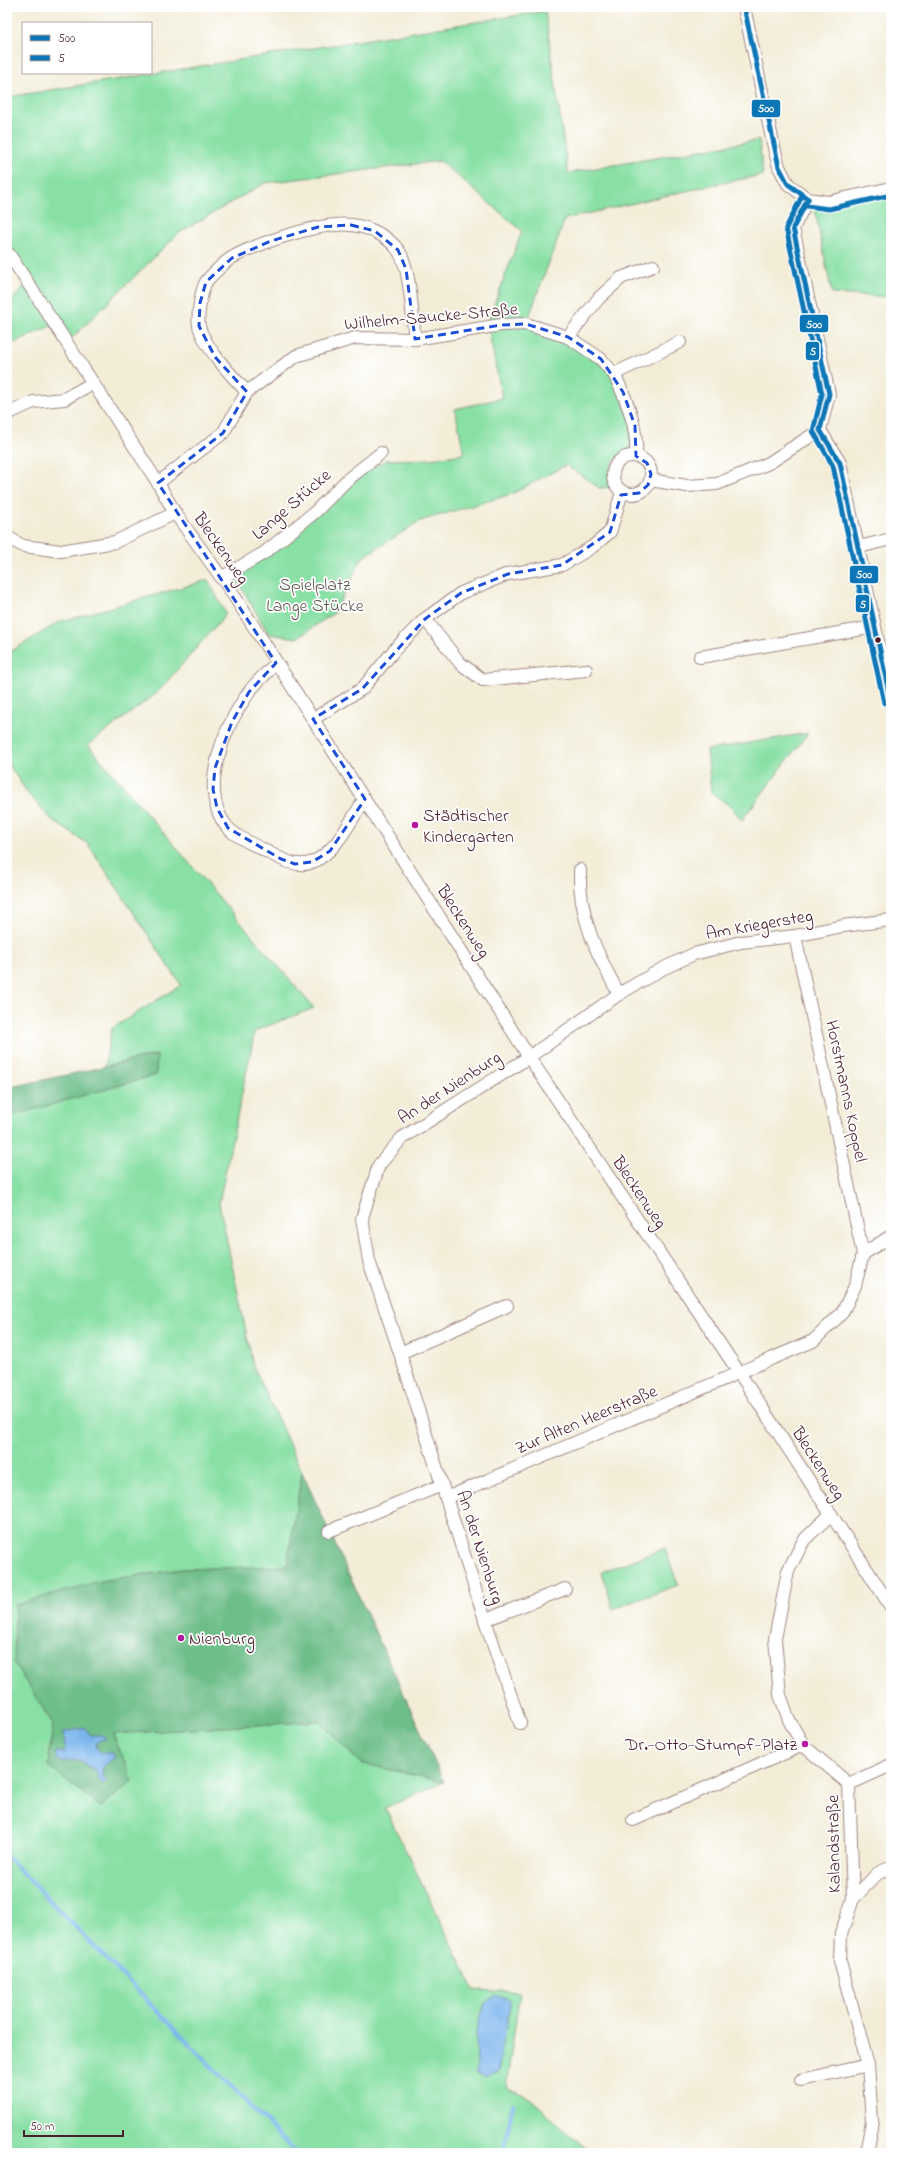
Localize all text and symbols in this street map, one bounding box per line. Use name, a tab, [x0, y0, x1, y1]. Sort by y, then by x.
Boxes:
legend	[22, 22, 152, 74]
text: 500	[58, 30, 75, 48]
text: 5	[58, 50, 65, 68]
line badge: 500	[751, 99, 781, 118]
text: 500	[758, 101, 774, 117]
street label: Wilhelm-Saucke-Straße	[343, 297, 520, 339]
line badge: 500	[799, 314, 829, 333]
text: 500	[806, 317, 822, 333]
line badge: 5	[805, 341, 820, 361]
text: 5	[810, 344, 817, 360]
street label: Lange Stücke	[247, 463, 339, 548]
street label: Bleckenweg	[185, 507, 255, 591]
line badge: 500	[849, 565, 879, 584]
text: 500	[856, 567, 872, 583]
park label: Spielplatz Lange Stücke	[266, 573, 365, 621]
line badge: 5	[855, 594, 870, 613]
text: 5	[860, 597, 867, 613]
unlabelled marker	[873, 635, 883, 645]
place label: Städtischer Kindergarten	[423, 804, 514, 852]
marker: Städtischer Kindergarten	[410, 820, 420, 830]
street label: Bleckenweg	[427, 879, 496, 964]
street label: Am Kriegersteg	[704, 904, 815, 949]
street label: Horstmanns Koppel	[817, 1018, 873, 1165]
street label: An der Nienburg	[393, 1046, 507, 1133]
street label: Bleckenweg	[603, 1151, 672, 1235]
street label: Zur Alten Heerstraße	[512, 1379, 663, 1463]
street label: Bleckenweg	[782, 1421, 851, 1506]
street label: An der Nienburg	[447, 1487, 510, 1608]
place label: Nienburg	[189, 1627, 255, 1654]
marker: Nienburg	[176, 1633, 186, 1643]
place label: Dr.-Otto-Stumpf-Platz	[624, 1733, 797, 1759]
marker: Dr.-Otto-Stumpf-Platz	[800, 1739, 810, 1749]
street label: Kalandstraße	[821, 1794, 849, 1893]
scale bar	[24, 2112, 123, 2138]
text: 50 m	[30, 2118, 54, 2136]

